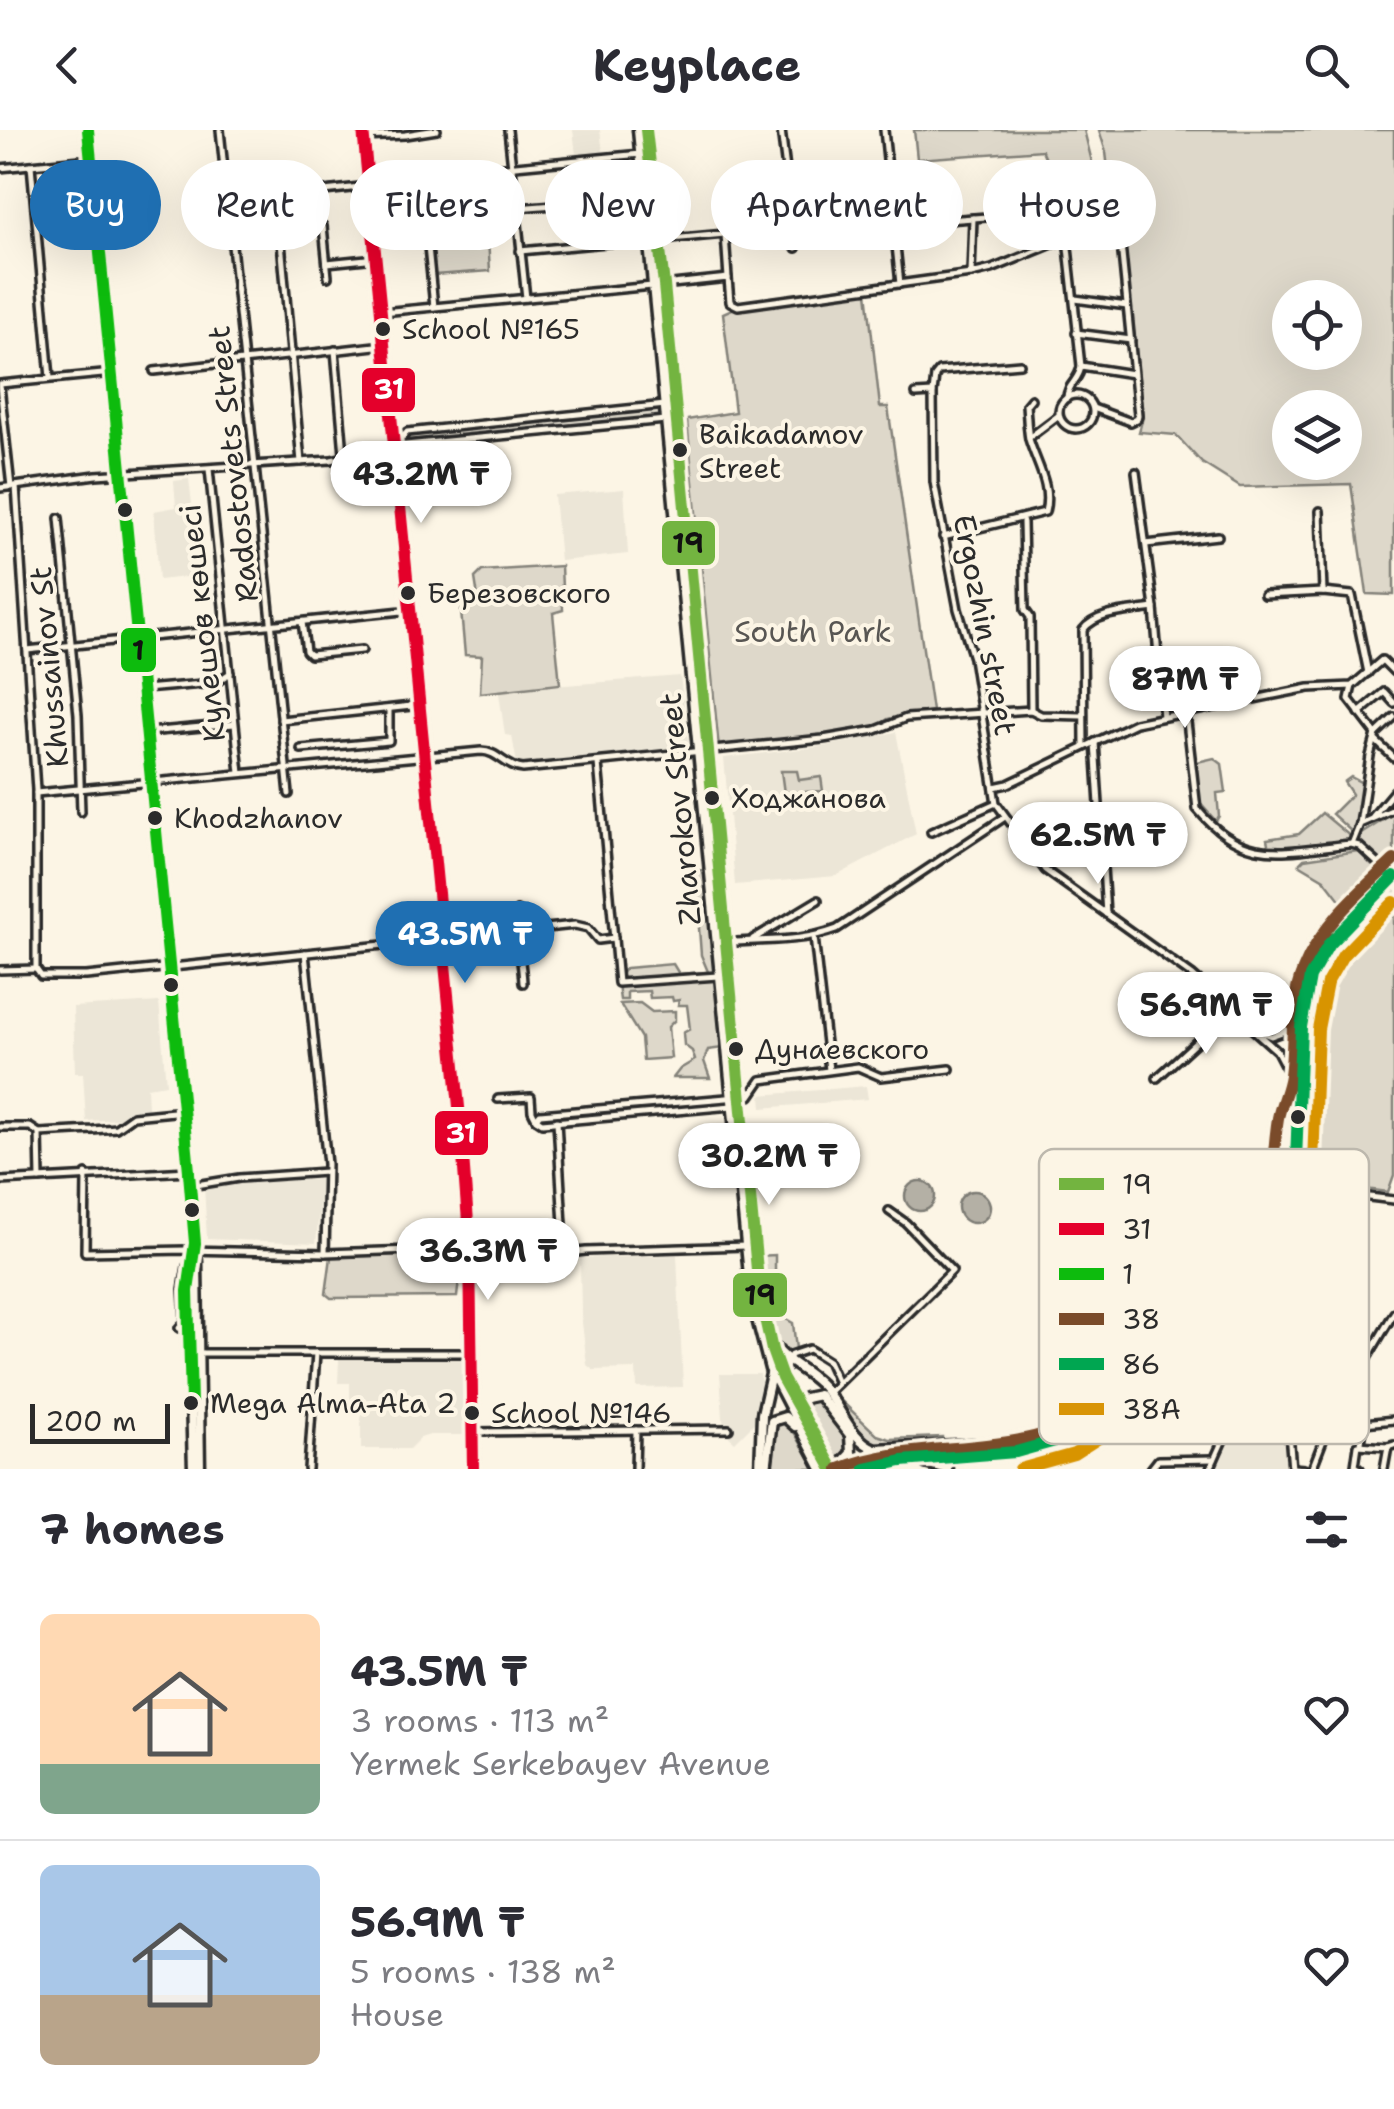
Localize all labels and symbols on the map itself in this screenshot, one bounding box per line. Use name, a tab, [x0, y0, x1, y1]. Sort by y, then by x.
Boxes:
place label: School №165	[402, 310, 580, 348]
marker: School №165	[373, 319, 393, 339]
street label: Radostovets Street	[198, 324, 268, 604]
line badge: 31	[360, 366, 417, 414]
text: 31	[373, 370, 405, 408]
place label: Baikadamov Street	[699, 415, 864, 487]
marker: Baikadamov Street	[670, 440, 690, 460]
pin: 43.2M ₸	[329, 441, 513, 526]
unlabelled marker	[115, 500, 135, 520]
street label: Кулешов көшесі	[169, 502, 235, 744]
street label: Ergozhin street	[943, 511, 1027, 739]
line badge: 19	[660, 519, 717, 567]
text: 19	[672, 524, 704, 562]
street label: Khussainov St	[20, 565, 78, 769]
place label: Березовского	[427, 574, 611, 612]
marker: Березовского	[398, 583, 418, 603]
park label: South Park	[734, 611, 892, 652]
line badge: 1	[119, 626, 158, 674]
text: 1	[132, 631, 144, 669]
pin: 87M ₸	[1115, 646, 1255, 731]
street label: Zharokov Street	[649, 691, 711, 927]
place label: Ходжанова	[731, 779, 886, 817]
marker: Ходжанова	[702, 788, 722, 808]
place label: Khodzhanov	[174, 799, 343, 837]
pin: 62.5M ₸	[1006, 802, 1190, 887]
marker: Khodzhanov	[145, 808, 165, 828]
pin: 43.5M ₸	[373, 901, 557, 986]
pin: 56.9M ₸	[1114, 972, 1298, 1057]
unlabelled marker	[161, 975, 181, 995]
place label: Дунаевского	[755, 1030, 929, 1068]
marker: Дунаевского	[726, 1039, 746, 1059]
unlabelled marker	[1288, 1107, 1308, 1127]
line badge: 31	[433, 1109, 490, 1157]
text: 31	[445, 1114, 477, 1152]
pin: 30.2M ₸	[677, 1123, 861, 1208]
legend	[1039, 1149, 1369, 1444]
text: 19	[1122, 1165, 1152, 1203]
unlabelled marker	[182, 1200, 202, 1220]
text: 31	[1122, 1210, 1152, 1248]
pin: 36.3M ₸	[396, 1218, 580, 1303]
text: 1	[1122, 1255, 1134, 1293]
line badge: 19	[731, 1271, 789, 1319]
text: 19	[744, 1276, 776, 1314]
text: 38	[1122, 1300, 1160, 1338]
text: 86	[1122, 1345, 1160, 1383]
place label: Mega Alma-Ata 2	[210, 1384, 456, 1422]
text: 38А	[1122, 1390, 1181, 1428]
marker: Mega Alma-Ata 2	[181, 1393, 201, 1413]
place label: School №146	[491, 1394, 672, 1432]
scale bar	[30, 1399, 170, 1444]
marker: School №146	[462, 1403, 482, 1423]

